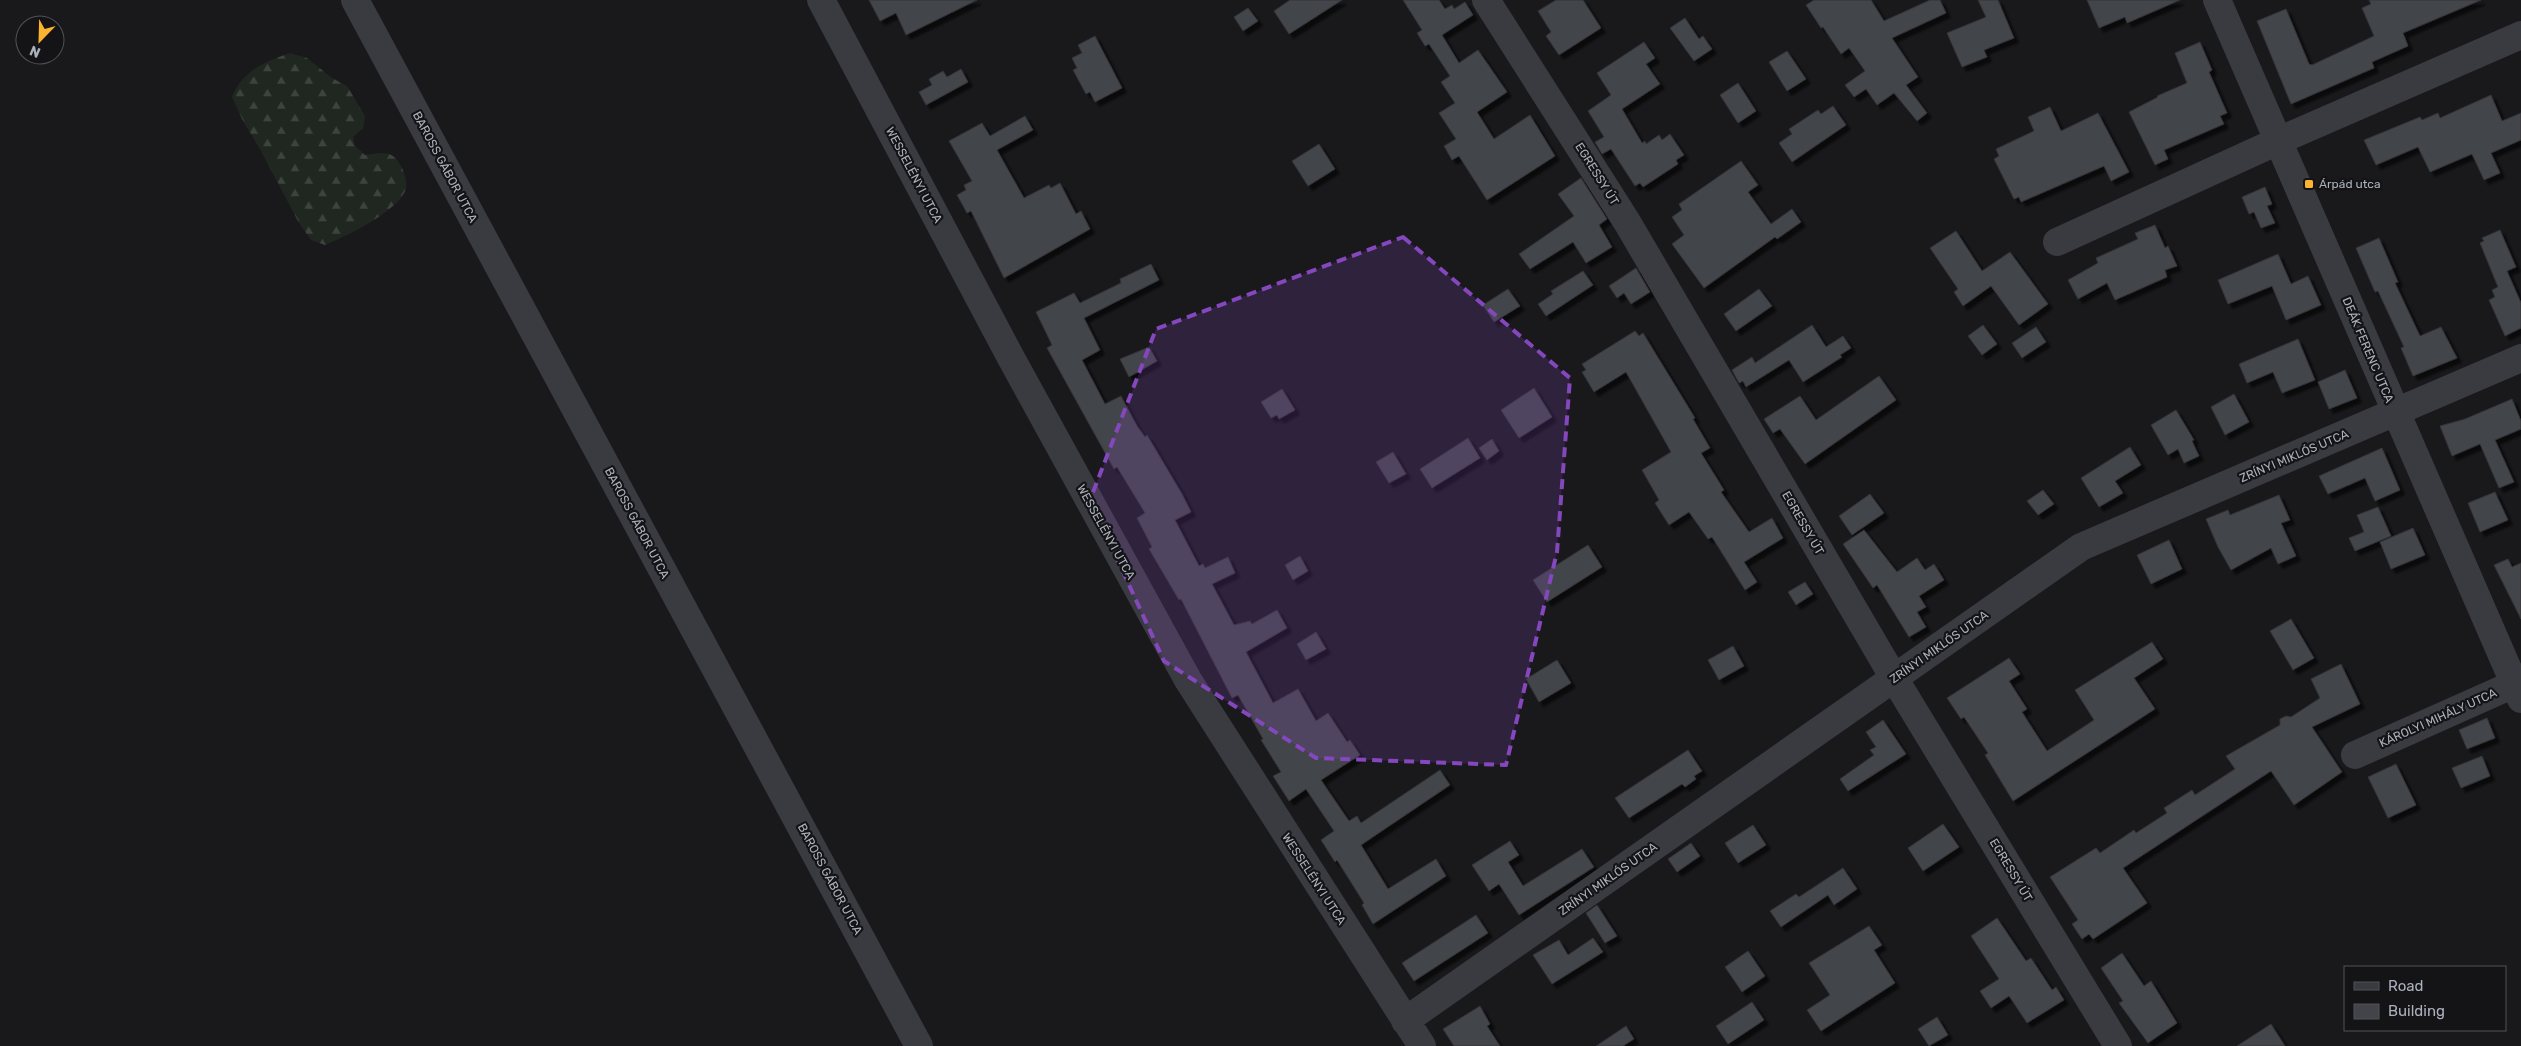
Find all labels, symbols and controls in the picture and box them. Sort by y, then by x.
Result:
north arrow [15,15,65,65]
text: N [27,42,43,61]
street label: BAROSS GÁBOR UTCA [410,109,480,225]
street label: WESSELÉNYI UTCA [883,125,945,225]
street label: EGRESSY ÚT [1572,140,1622,208]
place label: Árpád utca [2319,177,2381,191]
marker: Árpád utca [2303,178,2315,190]
street label: DEÁK FERENC UTCA [2339,295,2397,405]
street label: ZRÍNYI MIKLÓS UTCA [2237,427,2351,485]
street label: BAROSS GÁBOR UTCA [602,465,672,581]
street label: WESSELÉNYI UTCA [1074,482,1138,582]
street label: EGRESSY ÚT [1779,489,1827,557]
street label: ZRÍNYI MIKLÓS UTCA [1887,608,1991,686]
street label: KÁROLYI MIHÁLY UTCA [2377,686,2499,750]
street label: BAROSS GÁBOR UTCA [795,821,865,937]
street label: WESSELÉNYI UTCA [1279,831,1349,927]
street label: EGRESSY ÚT [1987,836,2035,904]
street label: ZRÍNYI MIKLÓS UTCA [1556,840,1660,918]
legend [2344,966,2506,1031]
text: Road [2388,977,2424,995]
text: Building [2388,1002,2445,1020]

